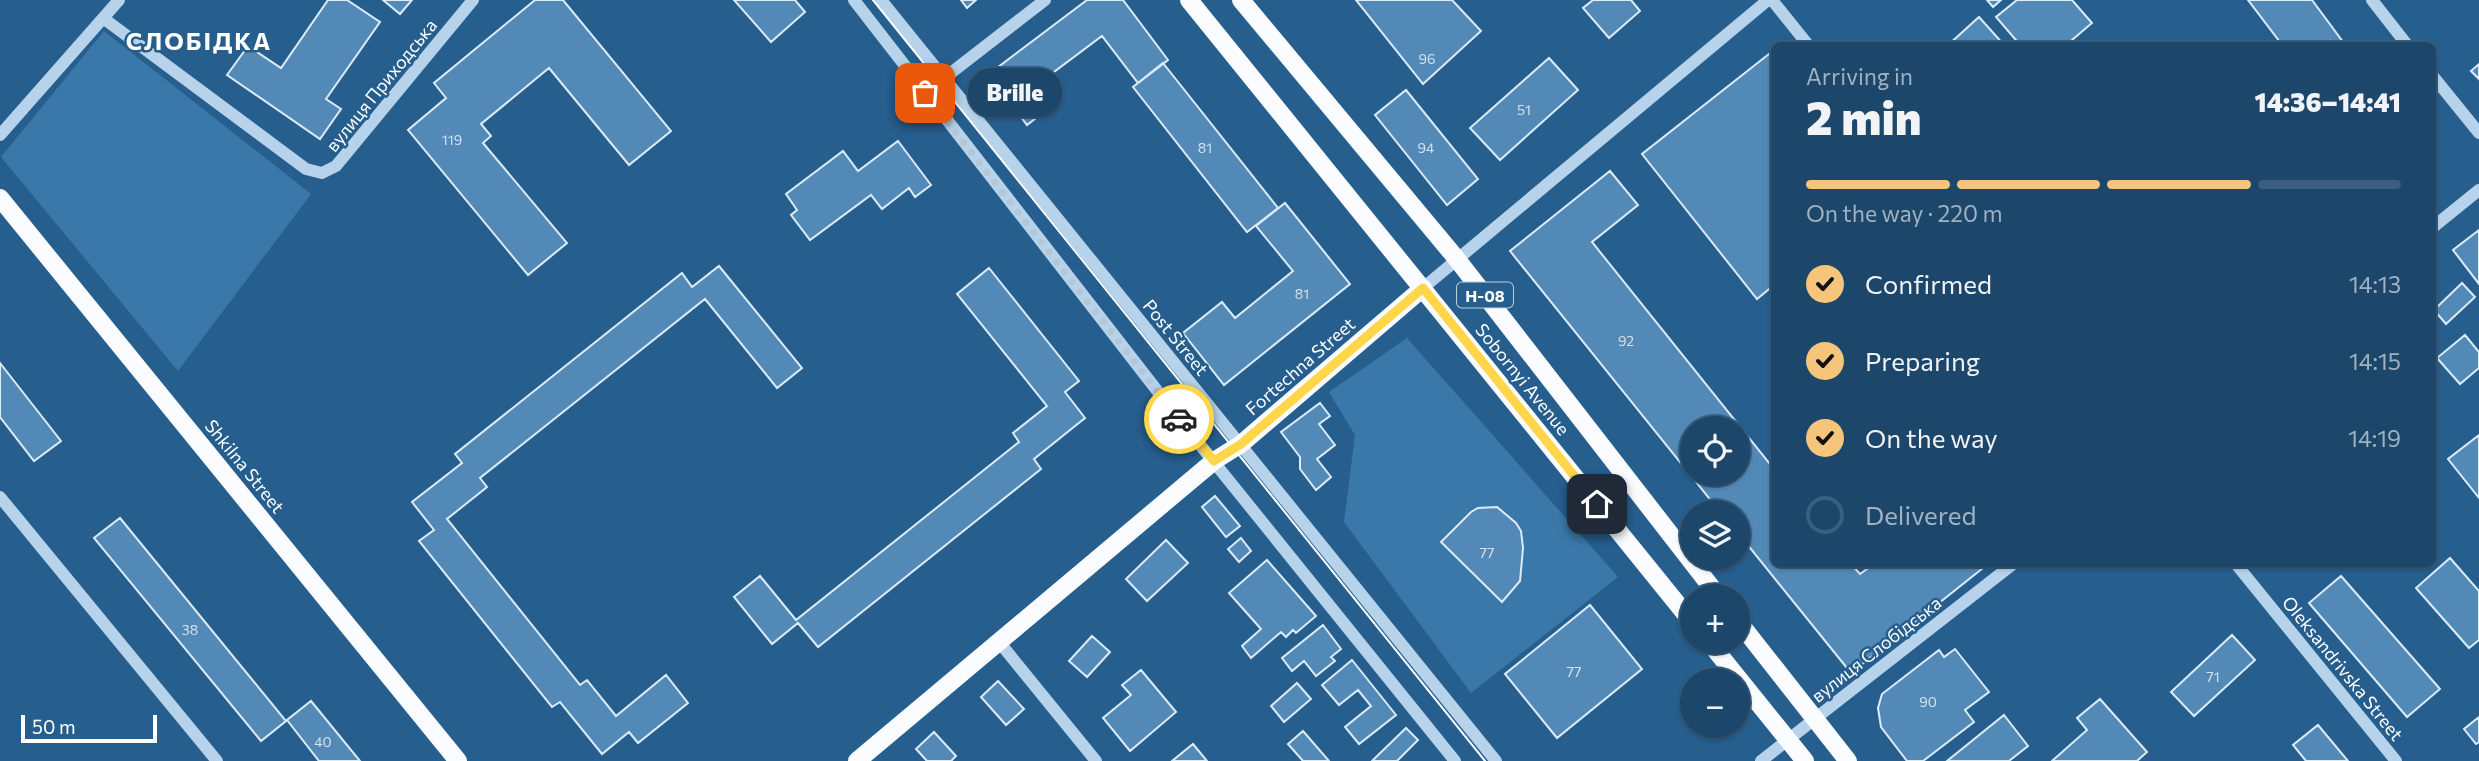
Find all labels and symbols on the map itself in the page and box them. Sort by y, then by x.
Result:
street label: вулиця Приходська [321,14,441,156]
district label: СЛОБІДКА [126,26,272,55]
house number: 96 [1419,50,1436,67]
pin [895,63,955,123]
callout: Brille [967,68,1062,118]
house number: 51 [1517,101,1531,118]
house number: 119 [442,131,462,148]
house number: 81 [1198,139,1212,156]
house number: 94 [1418,139,1435,156]
road number: Н-08 [1457,282,1513,308]
house number: 81 [1295,285,1309,302]
street label: Post Street [1139,295,1213,379]
street label: Fortechna Street [1241,312,1359,420]
street label: Sobornyi Avenue [1471,319,1575,439]
house number: 92 [1618,332,1634,349]
courier [1144,384,1214,454]
street label: Shkilna Street [201,415,289,517]
pin [1567,474,1627,534]
house number: 77 [1480,544,1494,561]
street label: вулиця Слобідська [1807,591,1945,707]
street label: Oleksandrivska Street [2278,591,2408,745]
house number: 38 [182,621,198,638]
house number: 77 [1567,663,1581,680]
house number: 71 [2206,668,2220,685]
house number: 90 [1919,693,1937,710]
scale bar [21,712,158,744]
house number: 40 [314,733,332,750]

